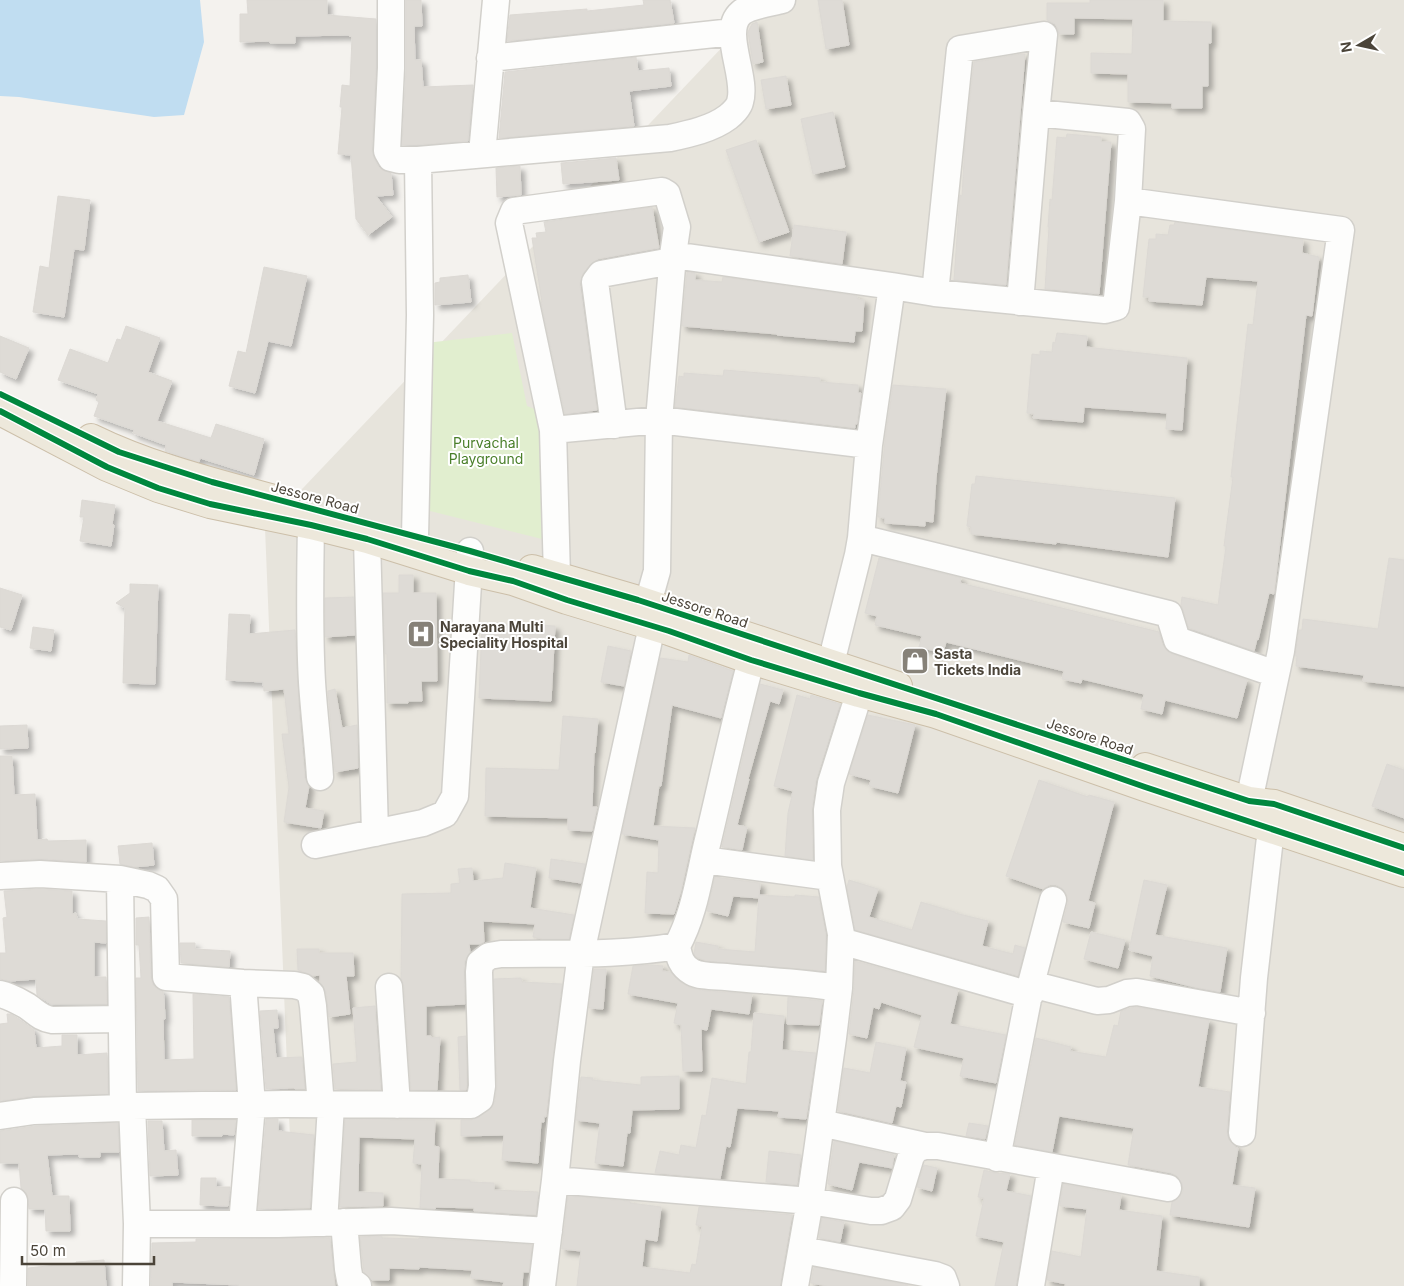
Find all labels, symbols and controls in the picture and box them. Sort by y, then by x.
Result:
north arrow [1334,20,1384,70]
text: N [1336,41,1355,54]
park label: Purvachal Playground [449,434,523,467]
street label: Jessore Road [269,477,361,517]
street label: Jessore Road [659,587,751,631]
place label: Narayana Multi Speciality Hospital [440,618,568,651]
hospital icon: Narayana Multi Speciality Hospital [406,619,436,649]
place label: Sasta Tickets India [934,645,1021,678]
shop icon: Sasta Tickets India [900,646,930,676]
street label: Jessore Road [1044,714,1136,758]
scale bar [22,1234,155,1266]
text: 50 m [30,1241,66,1260]

